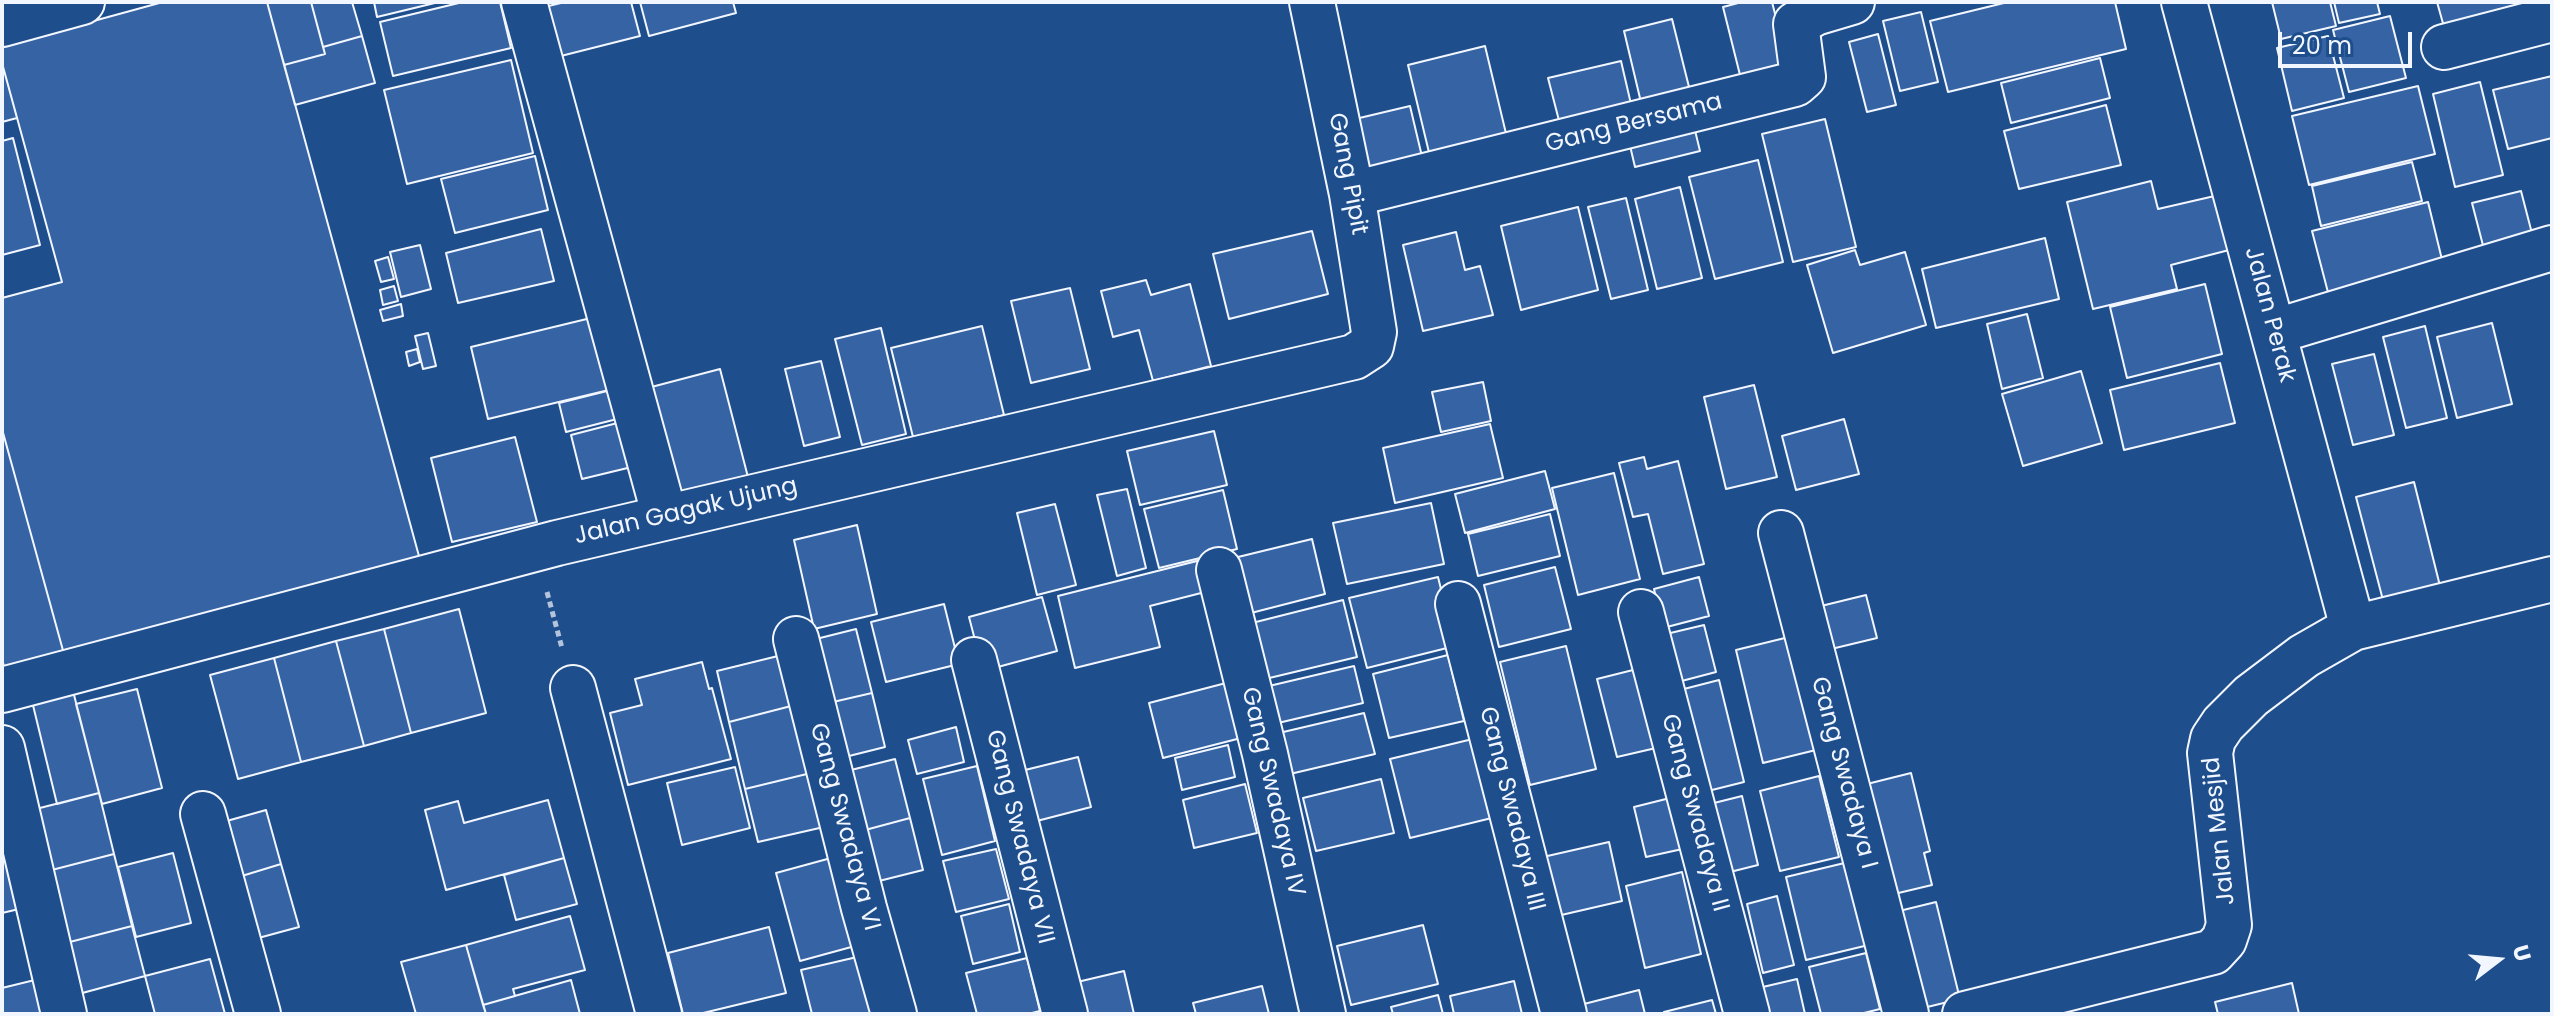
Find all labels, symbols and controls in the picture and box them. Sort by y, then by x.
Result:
scale bar [2282,16,2416,66]
text: 20 m [2292,29,2352,62]
street label: Gang Bersama [1543,88,1725,160]
street label: Gang Pipit [1321,111,1373,237]
street label: Jalan Perak [2237,244,2301,386]
street label: Jalan Gagak Ujung [572,472,800,552]
street label: Gang Swadaya I [1804,674,1882,872]
street label: Gang Swadaya IV [1234,685,1310,899]
street label: Gang Swadaya III [1472,704,1550,914]
street label: Gang Swadaya II [1654,711,1734,915]
street label: Gang Swadaya VI [802,720,886,934]
street label: Gang Swadaya VII [978,727,1060,947]
street label: Jalan Mesjid [2198,755,2242,907]
north arrow [2458,920,2538,1000]
text: U [2505,942,2539,965]

